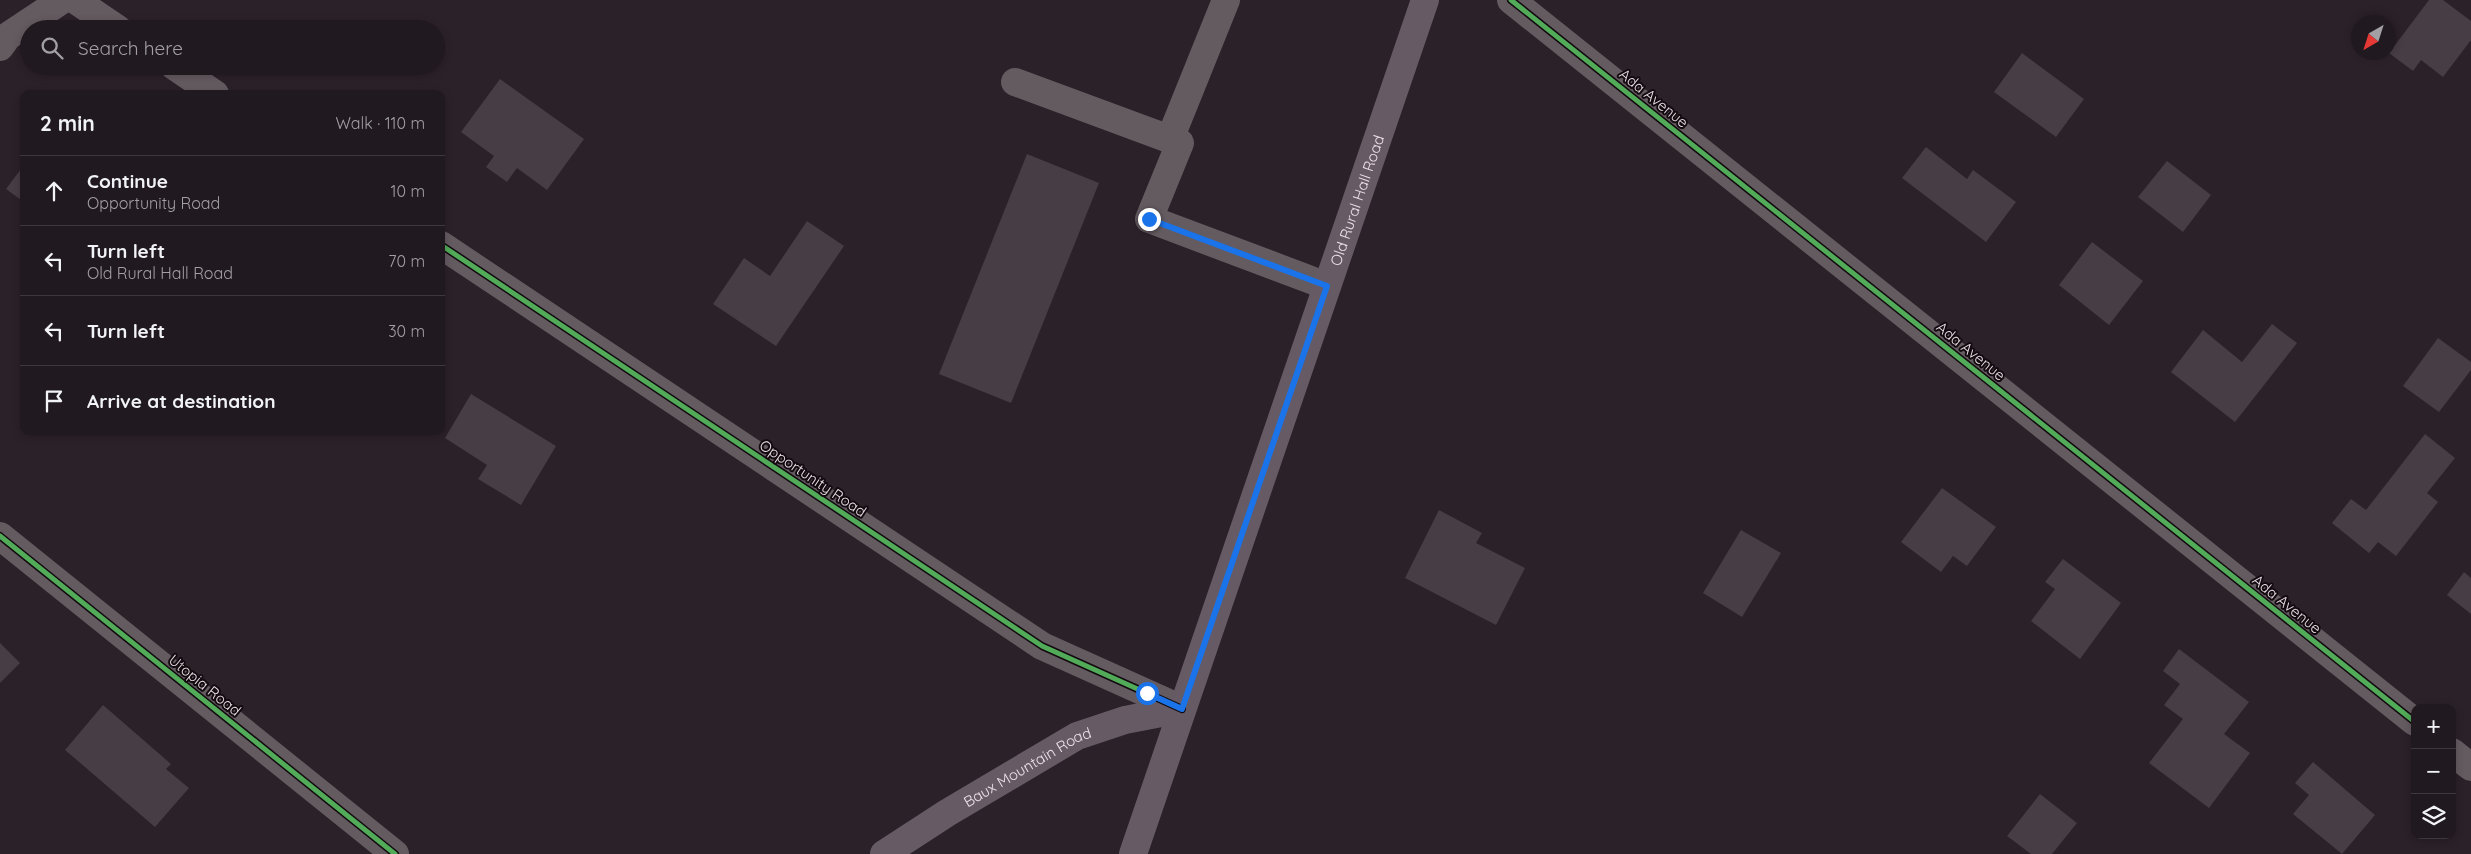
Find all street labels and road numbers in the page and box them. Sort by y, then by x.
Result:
street label: Ada Avenue [1616,64,1692,132]
street label: Old Rural Hall Road [1325,132,1388,268]
street label: Ada Avenue [1933,317,2009,385]
street label: Opportunity Road [756,435,870,521]
street label: Ada Avenue [2249,570,2325,638]
street label: Utopia Road [165,650,245,720]
street label: Baux Mountain Road [960,723,1093,811]

